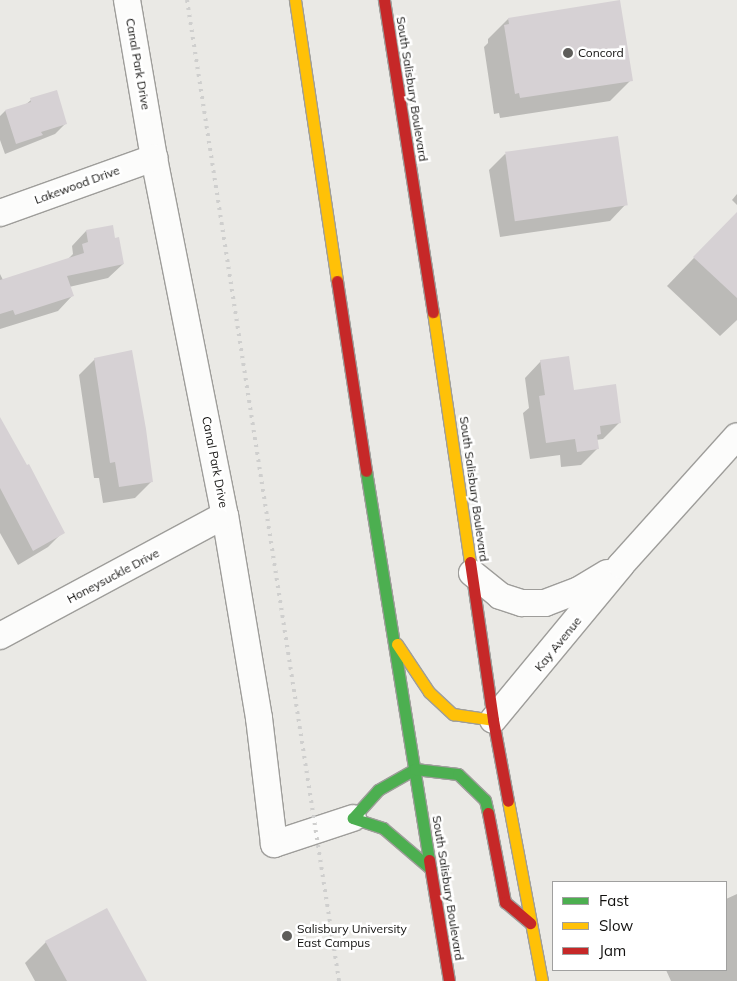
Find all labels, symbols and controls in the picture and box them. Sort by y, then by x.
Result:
street label: South Salisbury Boulevard [393,16,431,162]
street label: Canal Park Drive [123,17,153,111]
place label: Concord [578,46,624,60]
marker: Concord [562,47,574,59]
street label: Lakewood Drive [32,163,122,207]
street label: Canal Park Drive [199,415,231,509]
street label: South Salisbury Boulevard [457,415,491,563]
street label: Honeysuckle Drive [64,546,162,606]
street label: Kay Avenue [532,614,584,674]
street label: South Salisbury Boulevard [429,815,467,961]
legend [552,881,727,971]
text: Fast [599,891,629,910]
text: Slow [599,916,633,935]
place label: Salisbury University East Campus [297,922,407,950]
marker: Salisbury University East Campus [281,930,293,942]
text: Jam [599,941,626,960]

